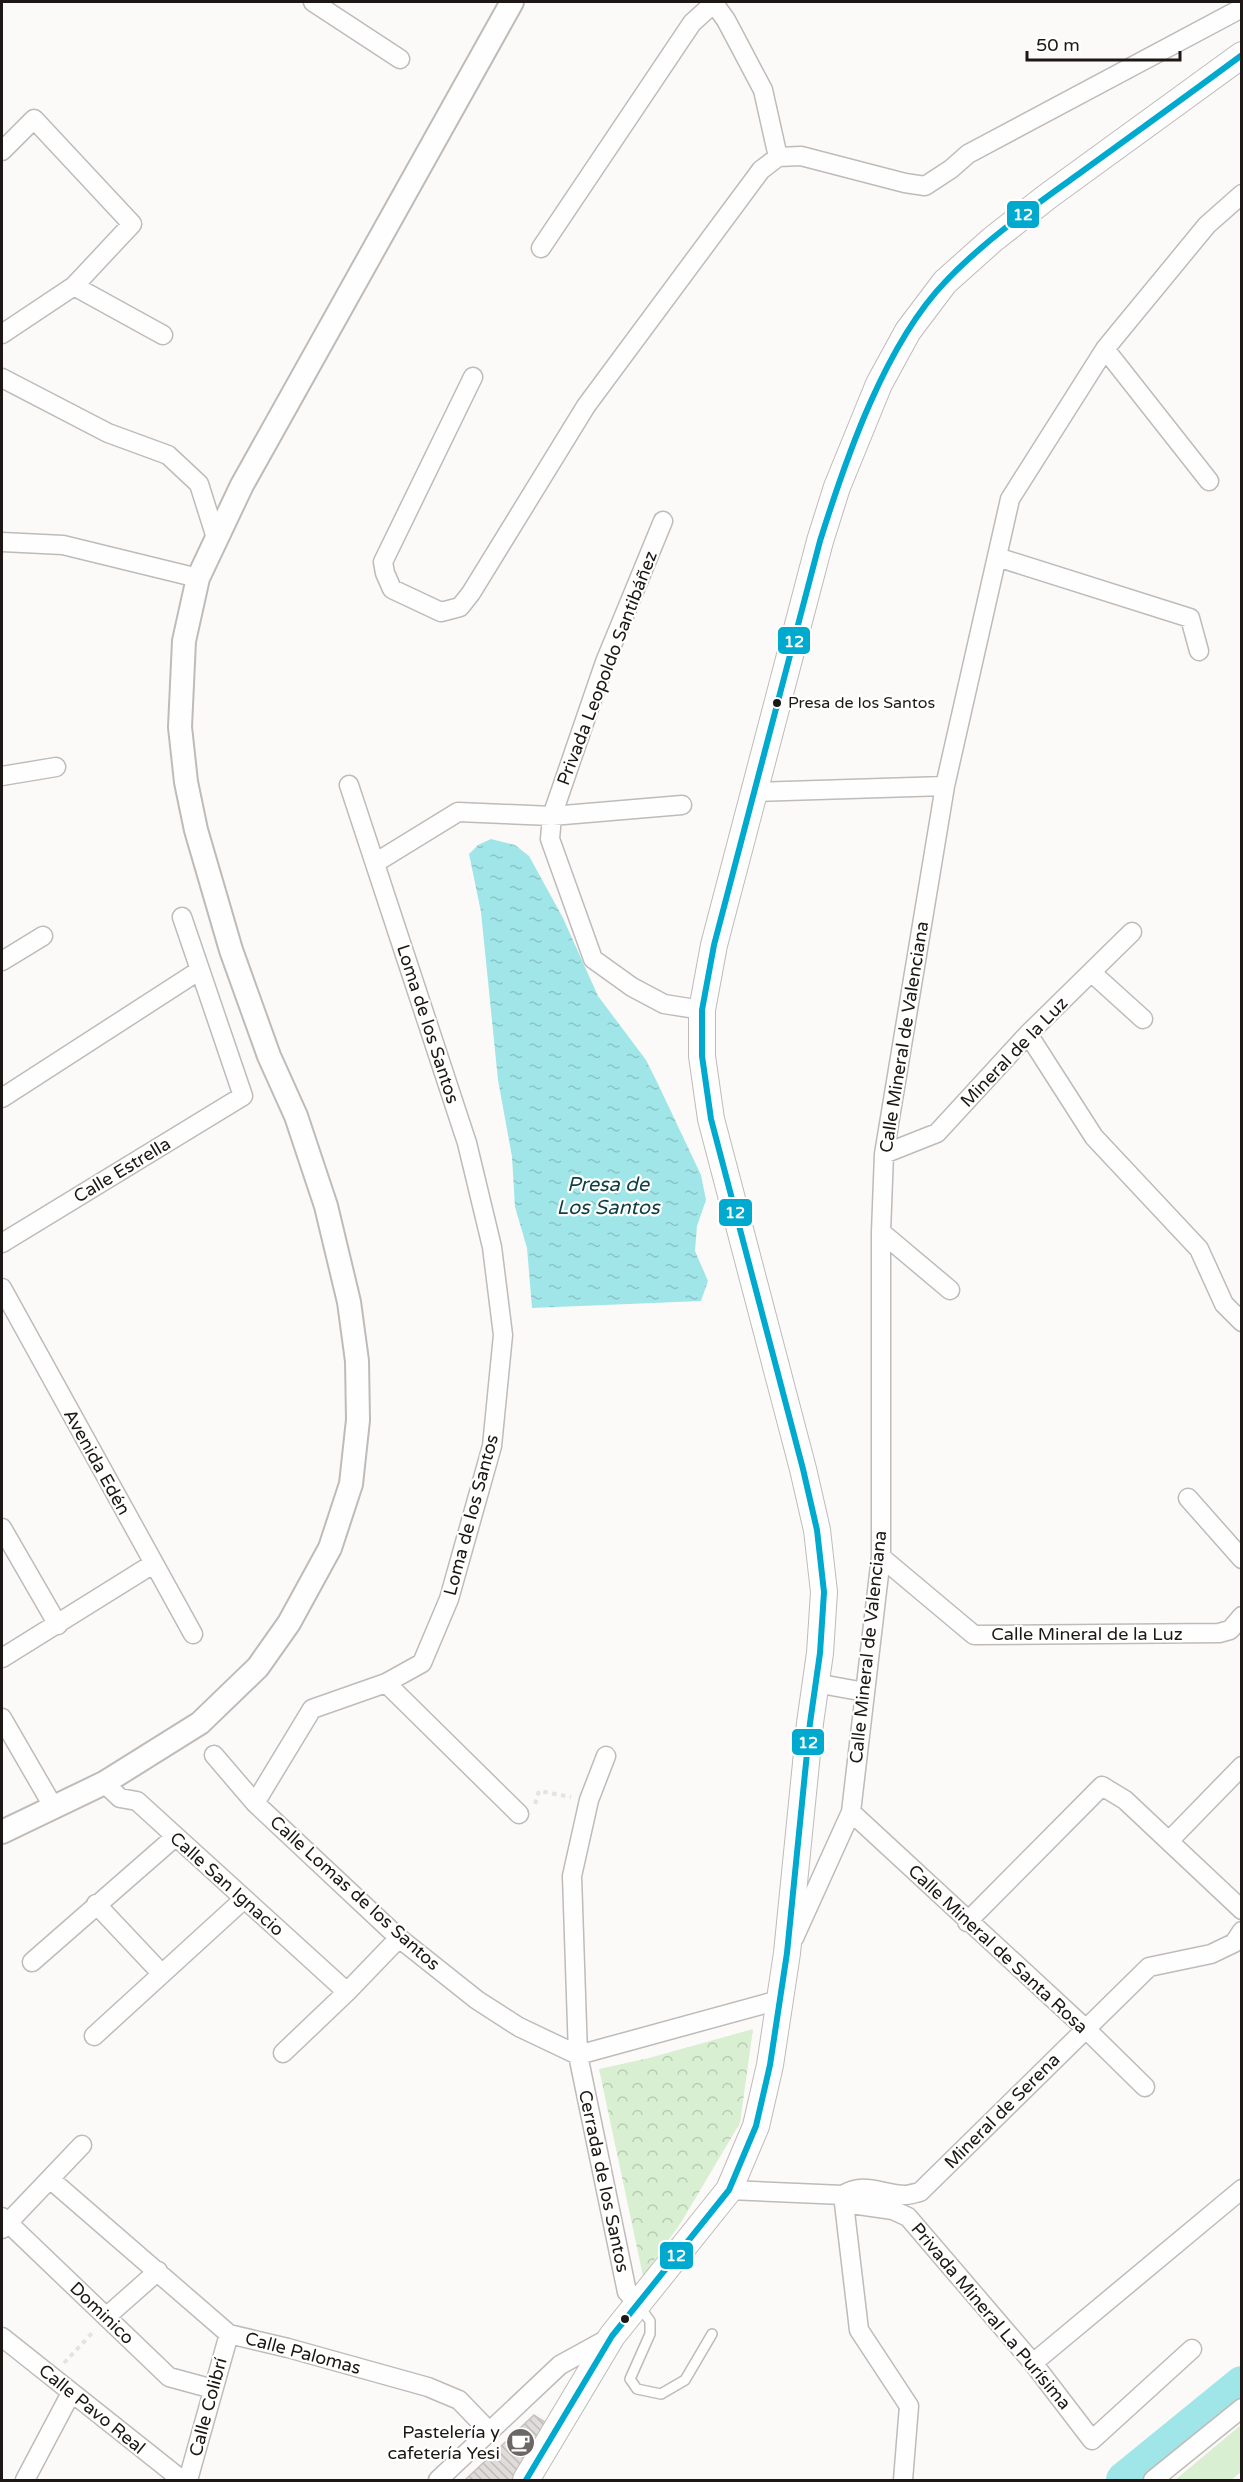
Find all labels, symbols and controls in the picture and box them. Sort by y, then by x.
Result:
scale bar [1027,24,1180,62]
text: 50 m [1036,34,1080,56]
line badge: 12 [1006,200,1040,229]
text: 12 [1013,205,1033,225]
street label: Privada Leopoldo Santibáñez [552,548,662,788]
line badge: 12 [777,626,811,655]
text: 12 [784,632,804,652]
place label: Presa de los Santos [788,693,935,713]
marker: Presa de los Santos [771,697,783,709]
street label: Calle Mineral de Valenciana [875,920,933,1154]
street label: Loma de los Santos [392,942,464,1106]
street label: Mineral de la Luz [956,992,1072,1112]
street label: Calle Estrella [70,1132,174,1208]
water label: Presa de Los Santos [556,1173,661,1220]
line badge: 12 [718,1198,753,1227]
text: 12 [725,1203,745,1223]
street label: Avenida Edén [59,1405,135,1519]
street label: Loma de los Santos [439,1432,503,1598]
street label: Calle Mineral de Valenciana [845,1529,891,1765]
street label: Calle Mineral de la Luz [991,1623,1183,1645]
line badge: 12 [791,1728,825,1756]
text: 12 [798,1733,818,1753]
street label: Calle Lomas de los Santos [266,1811,444,1975]
street label: Calle San Ignacio [166,1827,289,1941]
street label: Calle Mineral de Santa Rosa [904,1860,1092,2038]
street label: Mineral de Serena [940,2049,1064,2173]
street label: Cerrada de los Santos [574,2088,634,2274]
street label: Privada Mineral La Purísima [906,2218,1076,2414]
line badge: 12 [659,2241,694,2270]
text: 12 [666,2246,686,2266]
street label: Dominico [65,2277,139,2349]
unlabelled marker [619,2313,631,2325]
street label: Calle Palomas [243,2327,363,2379]
street label: Calle Colibrí [184,2355,232,2459]
street label: Calle Pavo Real [34,2359,150,2459]
place label: Pastelería y cafetería Yesi [387,2421,500,2464]
cafe icon: Pastelería y cafetería Yesi [505,2426,537,2458]

